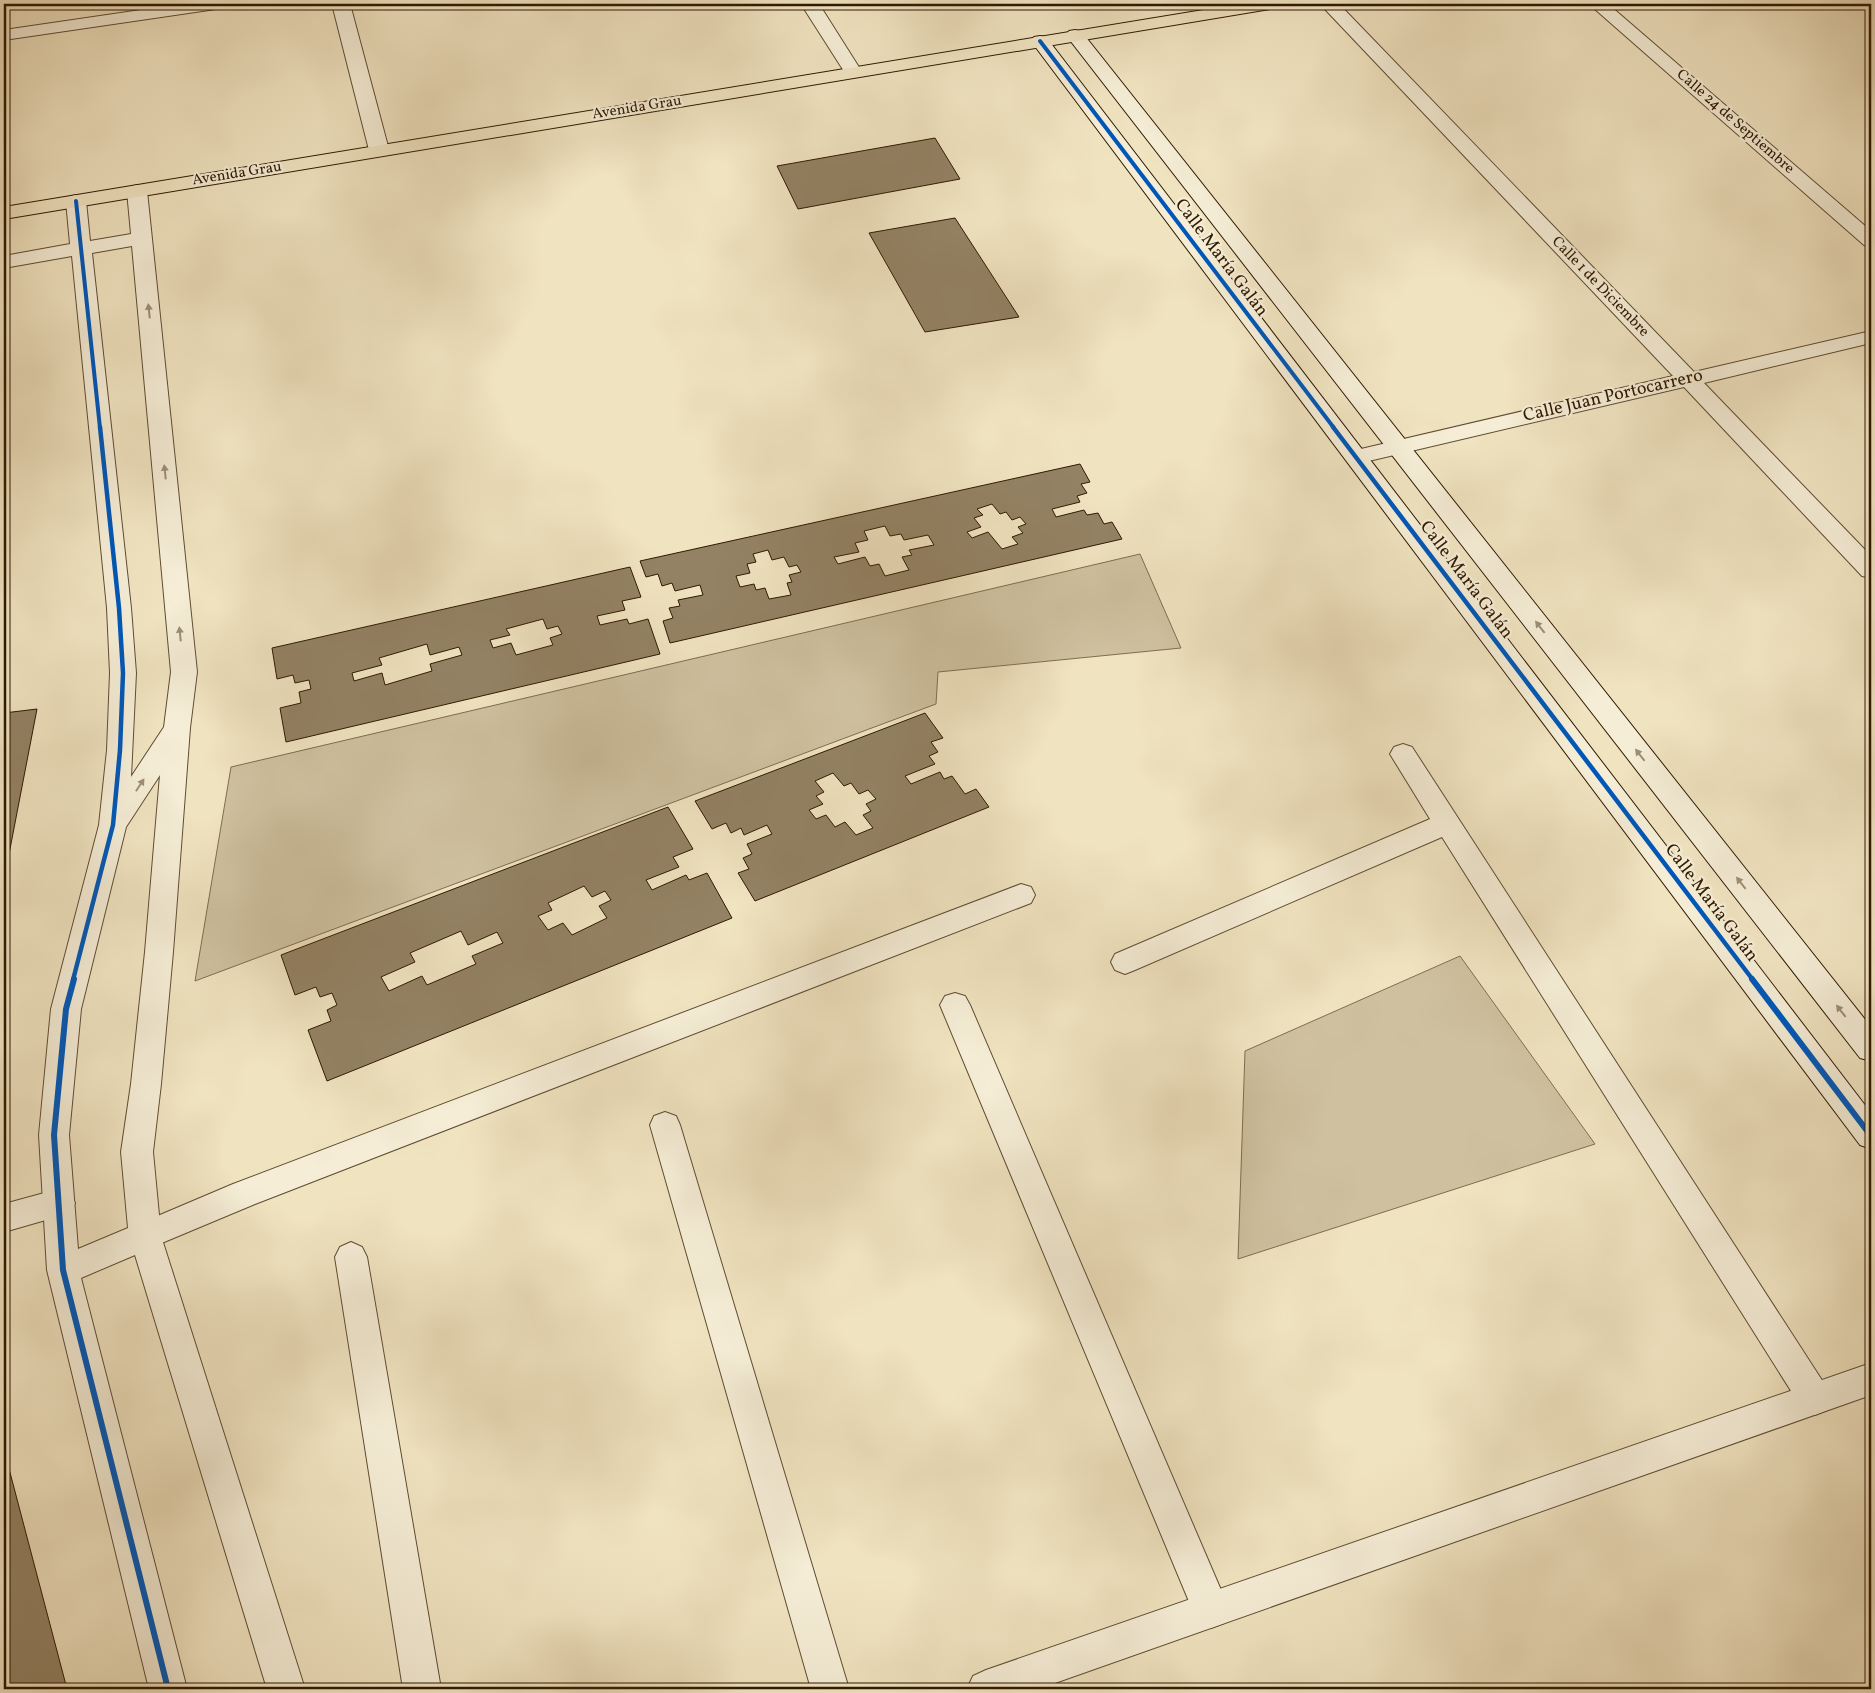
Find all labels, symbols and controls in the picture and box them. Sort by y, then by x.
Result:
street label: Calle 24 de Septiembre [1671,65,1799,179]
street label: Avenida Grau [591,91,683,125]
street label: Avenida Grau [191,157,283,191]
street label: Calle María Galán [1168,194,1274,322]
street label: Calle 1 de Diciembre [1546,232,1654,342]
one-way arrow [144,302,152,318]
street label: Calle Juan Portocarrero [1521,363,1705,429]
one-way arrow [160,464,168,480]
street label: Calle María Galán [1413,516,1519,644]
one-way arrow [1534,621,1545,634]
one-way arrow [176,626,184,642]
one-way arrow [1635,749,1646,762]
one-way arrow [135,778,144,791]
street label: Calle María Galán [1658,839,1764,967]
one-way arrow [1735,877,1746,890]
one-way arrow [1836,1005,1847,1018]

